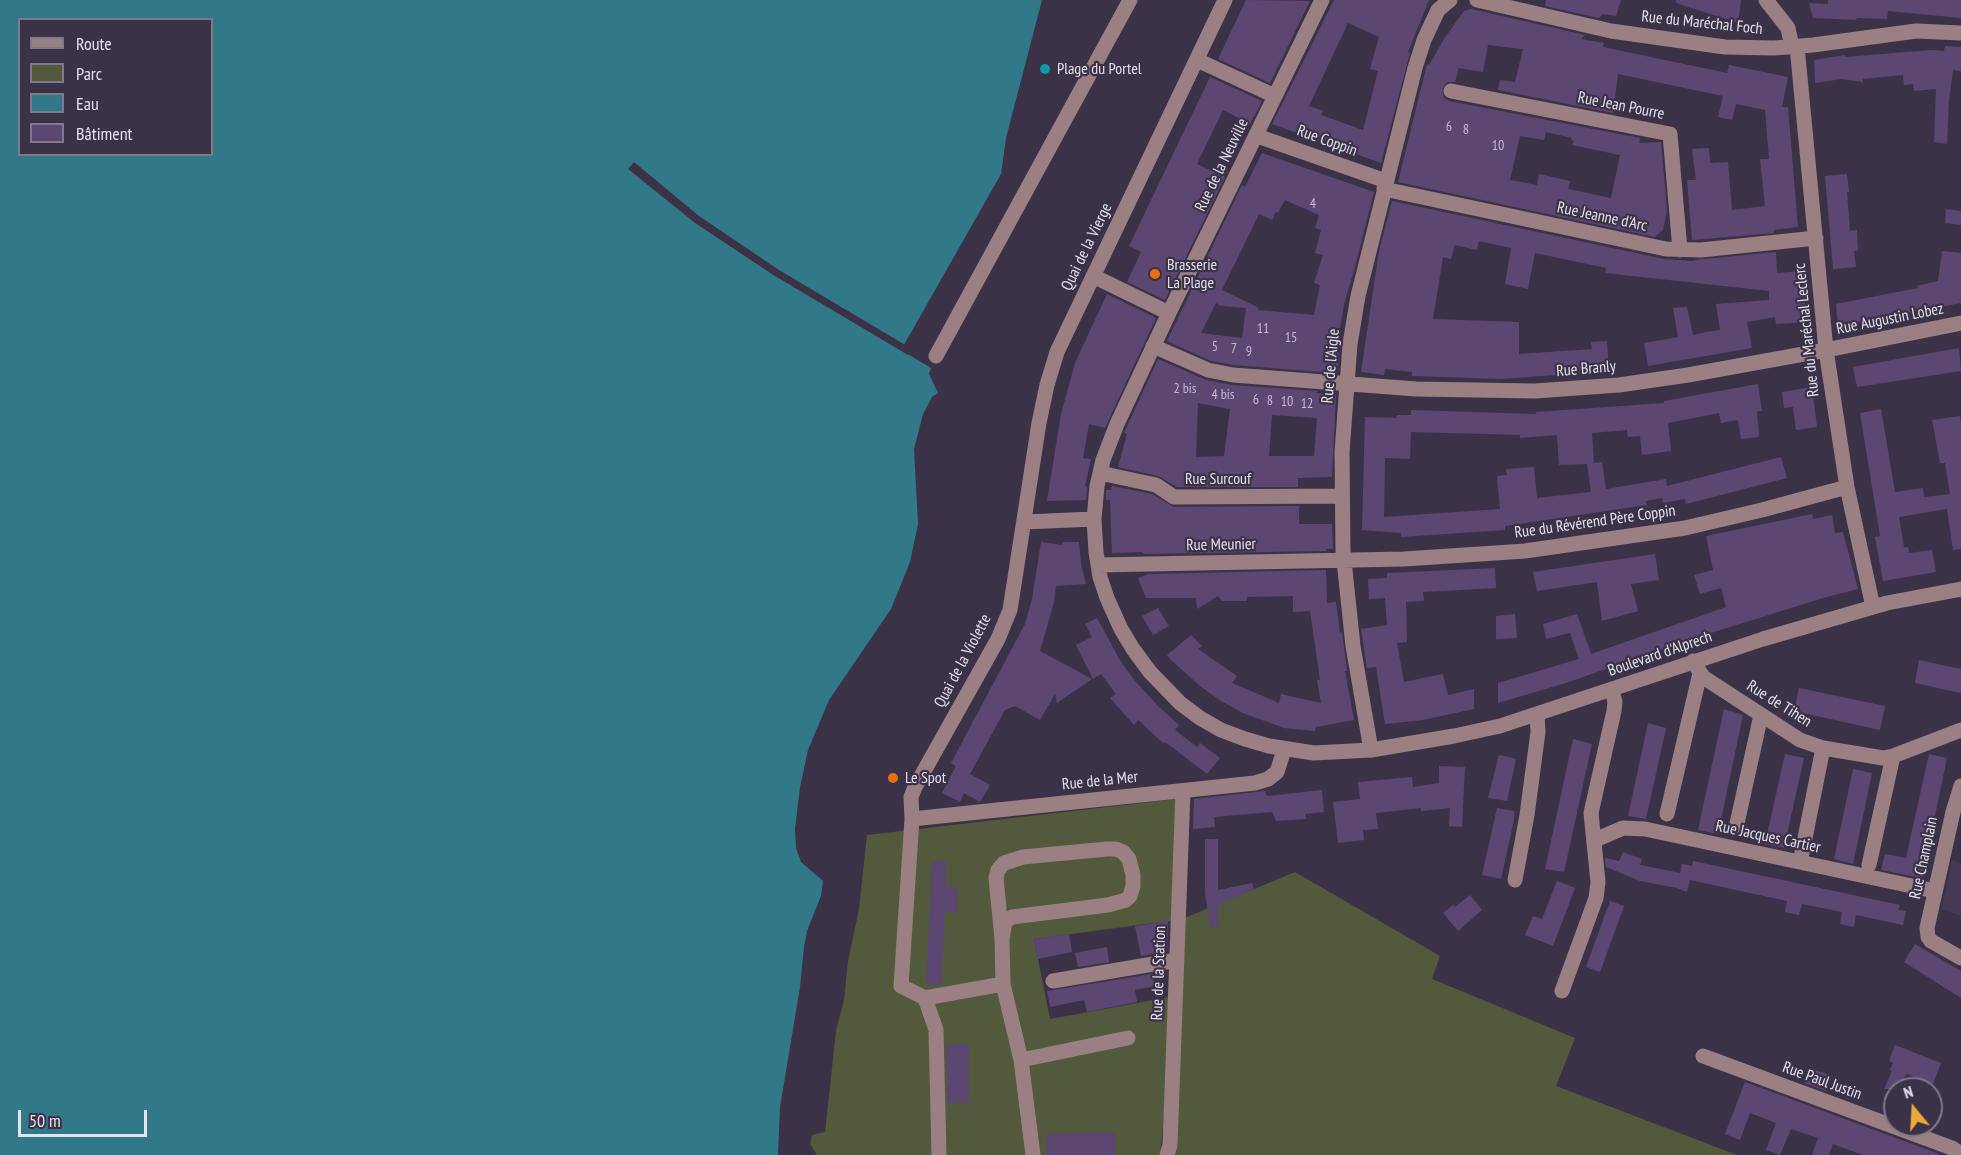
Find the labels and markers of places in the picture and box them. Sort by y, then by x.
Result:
place label: Plage du Portel [1057,59,1142,79]
marker: Plage du Portel [1038,62,1052,76]
place label: Brasserie La Plage [1167,255,1217,293]
marker: Brasserie La Plage [1148,267,1162,281]
place label: Le Spot [905,768,946,788]
marker: Le Spot [886,771,900,785]

